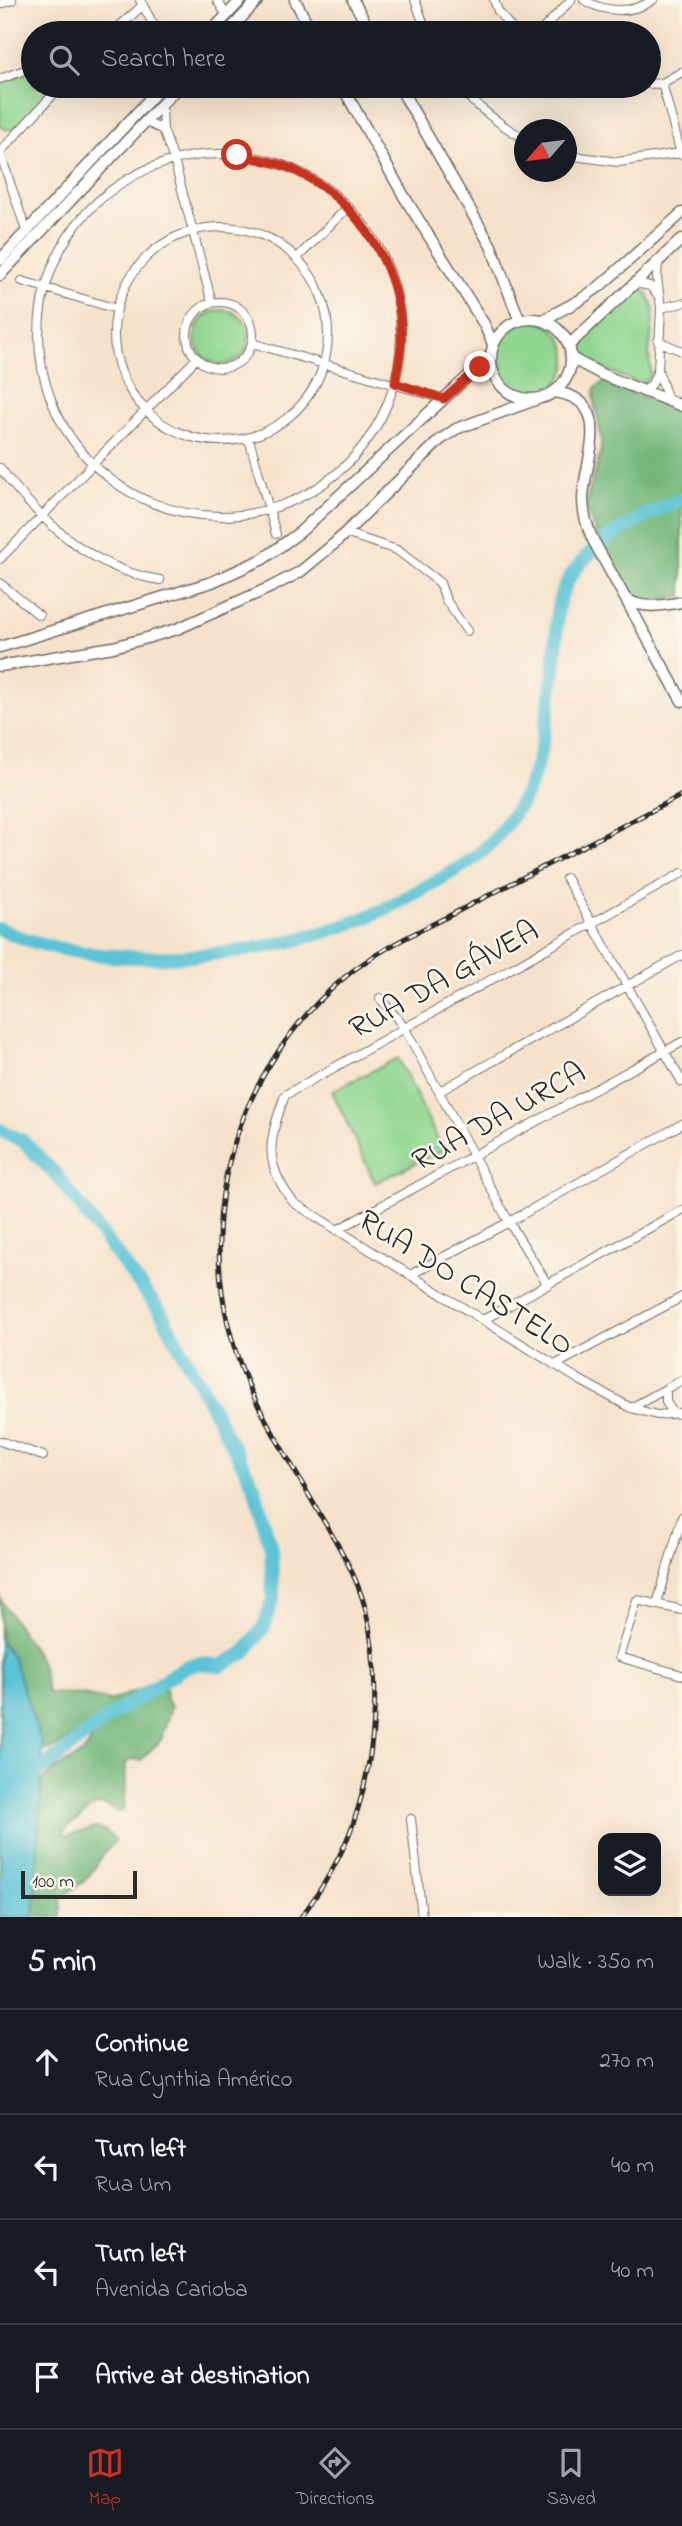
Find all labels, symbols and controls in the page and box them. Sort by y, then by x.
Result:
search box [21,21,661,98]
icon: search [45,41,83,79]
text: Search here [101,41,226,79]
north arrow [514,119,577,182]
route start [221,139,252,170]
route end [464,351,495,382]
street label: RUA DA GÁVEA [341,909,548,1053]
street label: RUA DA URCA [404,1051,595,1185]
street label: RUA DO CASTELO [348,1199,582,1369]
map controls [598,1833,661,1896]
button: layers [598,1833,661,1896]
scale bar [21,1868,136,1900]
text: 100 m [32,1869,74,1896]
text: 5 min [28,1941,96,1985]
text: Walk · 350 m [537,1946,654,1979]
text: Continue [95,2026,188,2064]
icon: ahead [28,2043,66,2081]
text: 270 m [600,2045,654,2078]
text: Rua Cynthia Américo [95,2064,292,2097]
text: Turn left [95,2131,186,2169]
icon: left [28,2148,66,2186]
text: 40 m [611,2150,654,2183]
text: Rua Um [95,2169,171,2202]
text: Turn left [95,2236,186,2274]
icon: left [28,2253,66,2291]
text: 40 m [611,2255,654,2288]
text: Avenida Carioba [95,2274,248,2307]
icon: arrive [28,2358,66,2396]
text: Arrive at destination [95,2358,310,2396]
tab: Map [86,2444,124,2513]
tab: Directions [296,2444,375,2513]
tab: Saved [547,2444,596,2513]

